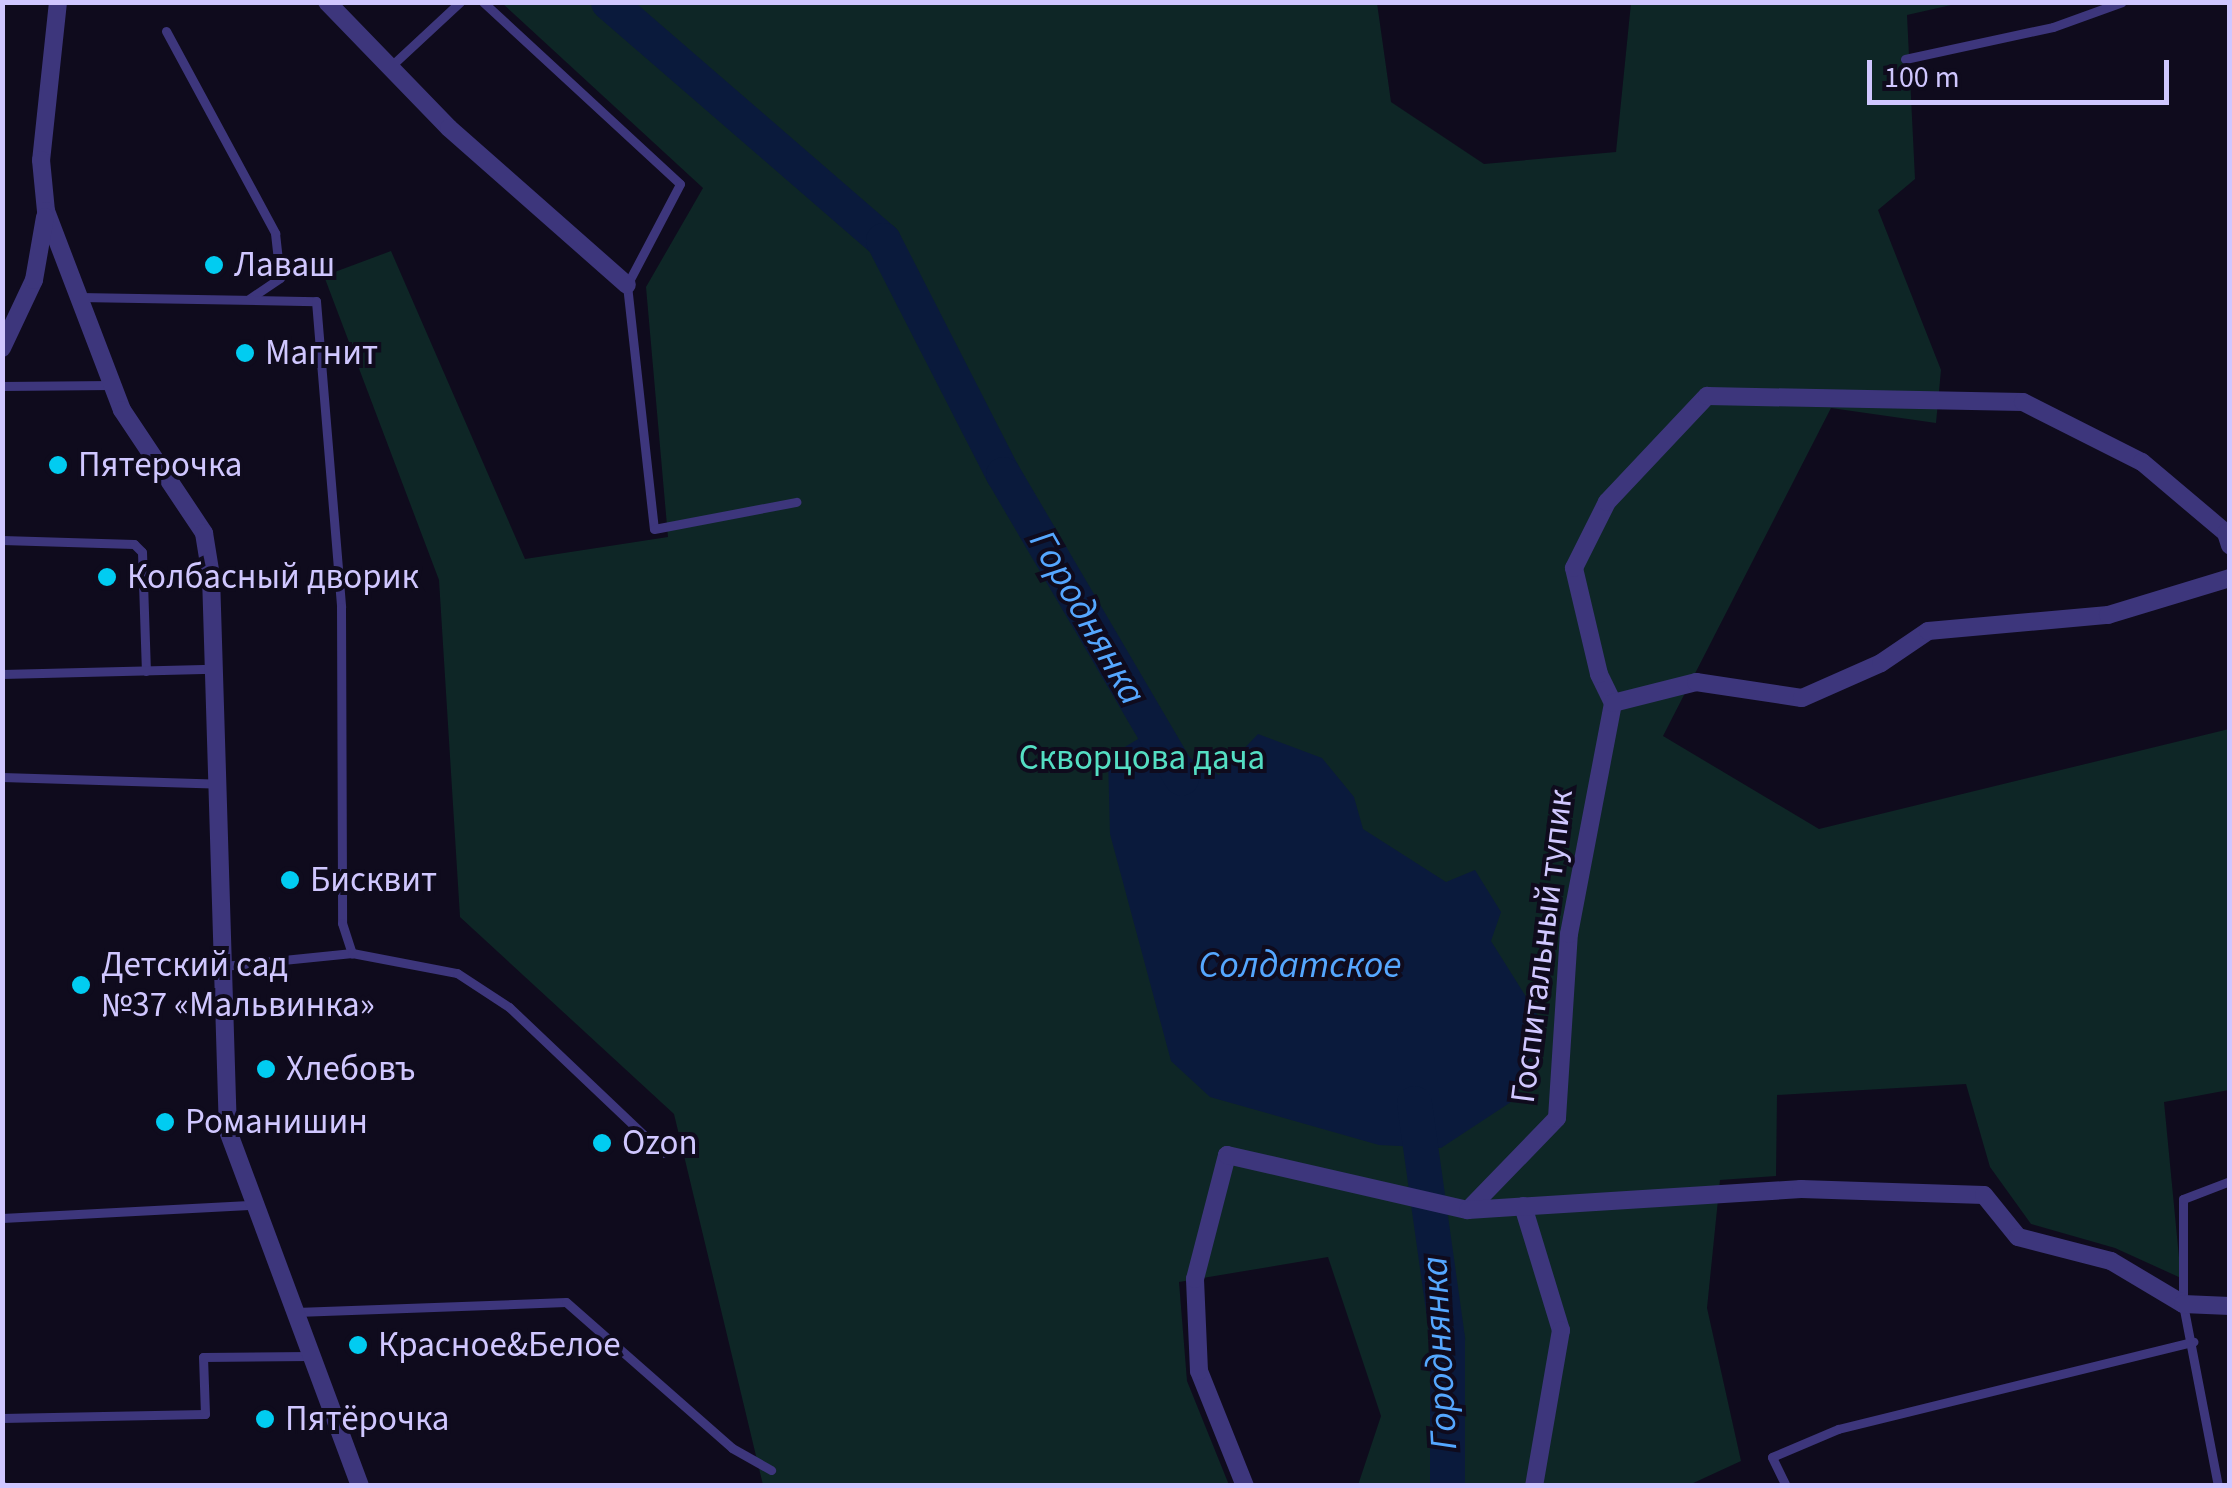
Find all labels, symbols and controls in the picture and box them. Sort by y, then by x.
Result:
scale bar [1872,40,2174,102]
text: 100 m [1884,56,1960,99]
place label: Лаваш [234,244,335,286]
marker: Лаваш [203,254,225,276]
place label: Магнит [265,332,378,374]
marker: Магнит [234,342,256,364]
place label: Пятерочка [78,444,243,486]
marker: Пятерочка [47,454,69,476]
water label: Городнянка [1019,523,1155,713]
place label: Колбасный дворик [127,556,419,598]
marker: Колбасный дворик [96,566,118,588]
park label: Скворцова дача [1019,737,1265,779]
street label: Госпитальный тупик [1502,787,1582,1105]
place label: Бисквит [310,859,437,901]
marker: Бисквит [279,869,301,891]
water label: Солдатское [1198,943,1402,989]
place label: Детский сад №37 «Мальвинка» [101,944,375,1026]
marker: Детский сад №37 «Мальвинка» [70,974,92,996]
place label: Хлебовъ [286,1048,416,1090]
marker: Хлебовъ [255,1058,277,1080]
place label: Романишин [185,1101,368,1143]
marker: Романишин [154,1111,176,1133]
place label: Ozon [622,1122,698,1164]
marker: Ozon [591,1132,613,1154]
water label: Городнянка [1412,1255,1468,1451]
place label: Красное&Белое [378,1324,621,1366]
marker: Красное&Белое [347,1334,369,1356]
place label: Пятёрочка [285,1398,450,1440]
marker: Пятёрочка [254,1408,276,1430]

